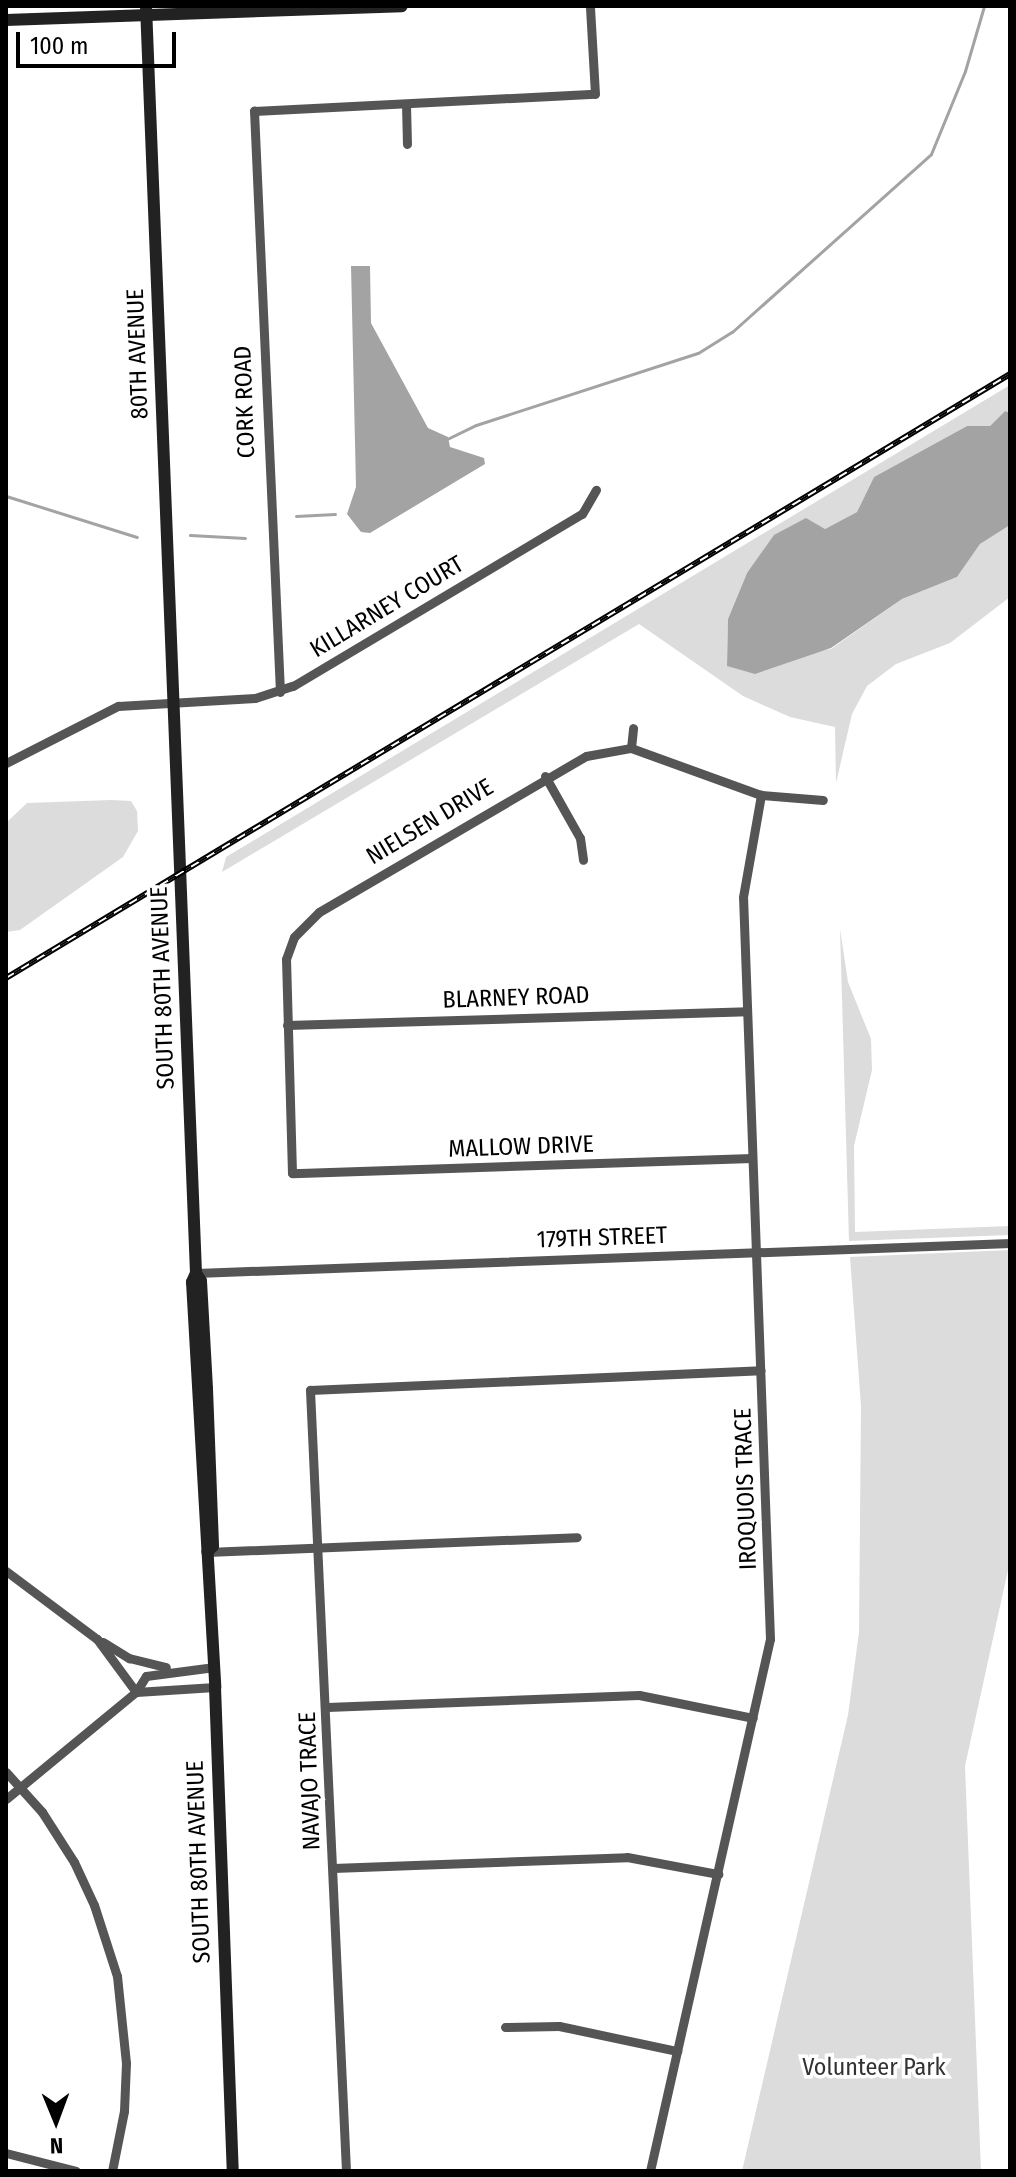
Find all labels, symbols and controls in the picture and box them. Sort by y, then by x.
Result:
scale bar [20,16,180,66]
text: 100 m [30,32,88,60]
street label: 80TH AVENUE [121,288,155,420]
street label: CORK ROAD [229,345,261,459]
street label: KILLARNEY COURT [305,550,469,664]
street label: NIELSEN DRIVE [361,773,499,871]
street label: SOUTH 80TH AVENUE [145,886,181,1090]
street label: BLARNEY ROAD [442,981,590,1015]
street label: MALLOW DRIVE [448,1130,594,1164]
street label: 179TH STREET [536,1221,668,1255]
street label: IROQUOIS TRACE [729,1407,763,1571]
street label: NAVAJO TRACE [293,1711,327,1851]
street label: SOUTH 80TH AVENUE [181,1760,217,1964]
park label: Volunteer Park [802,2054,946,2082]
north arrow [16,2081,96,2161]
text: N [50,2132,63,2159]

